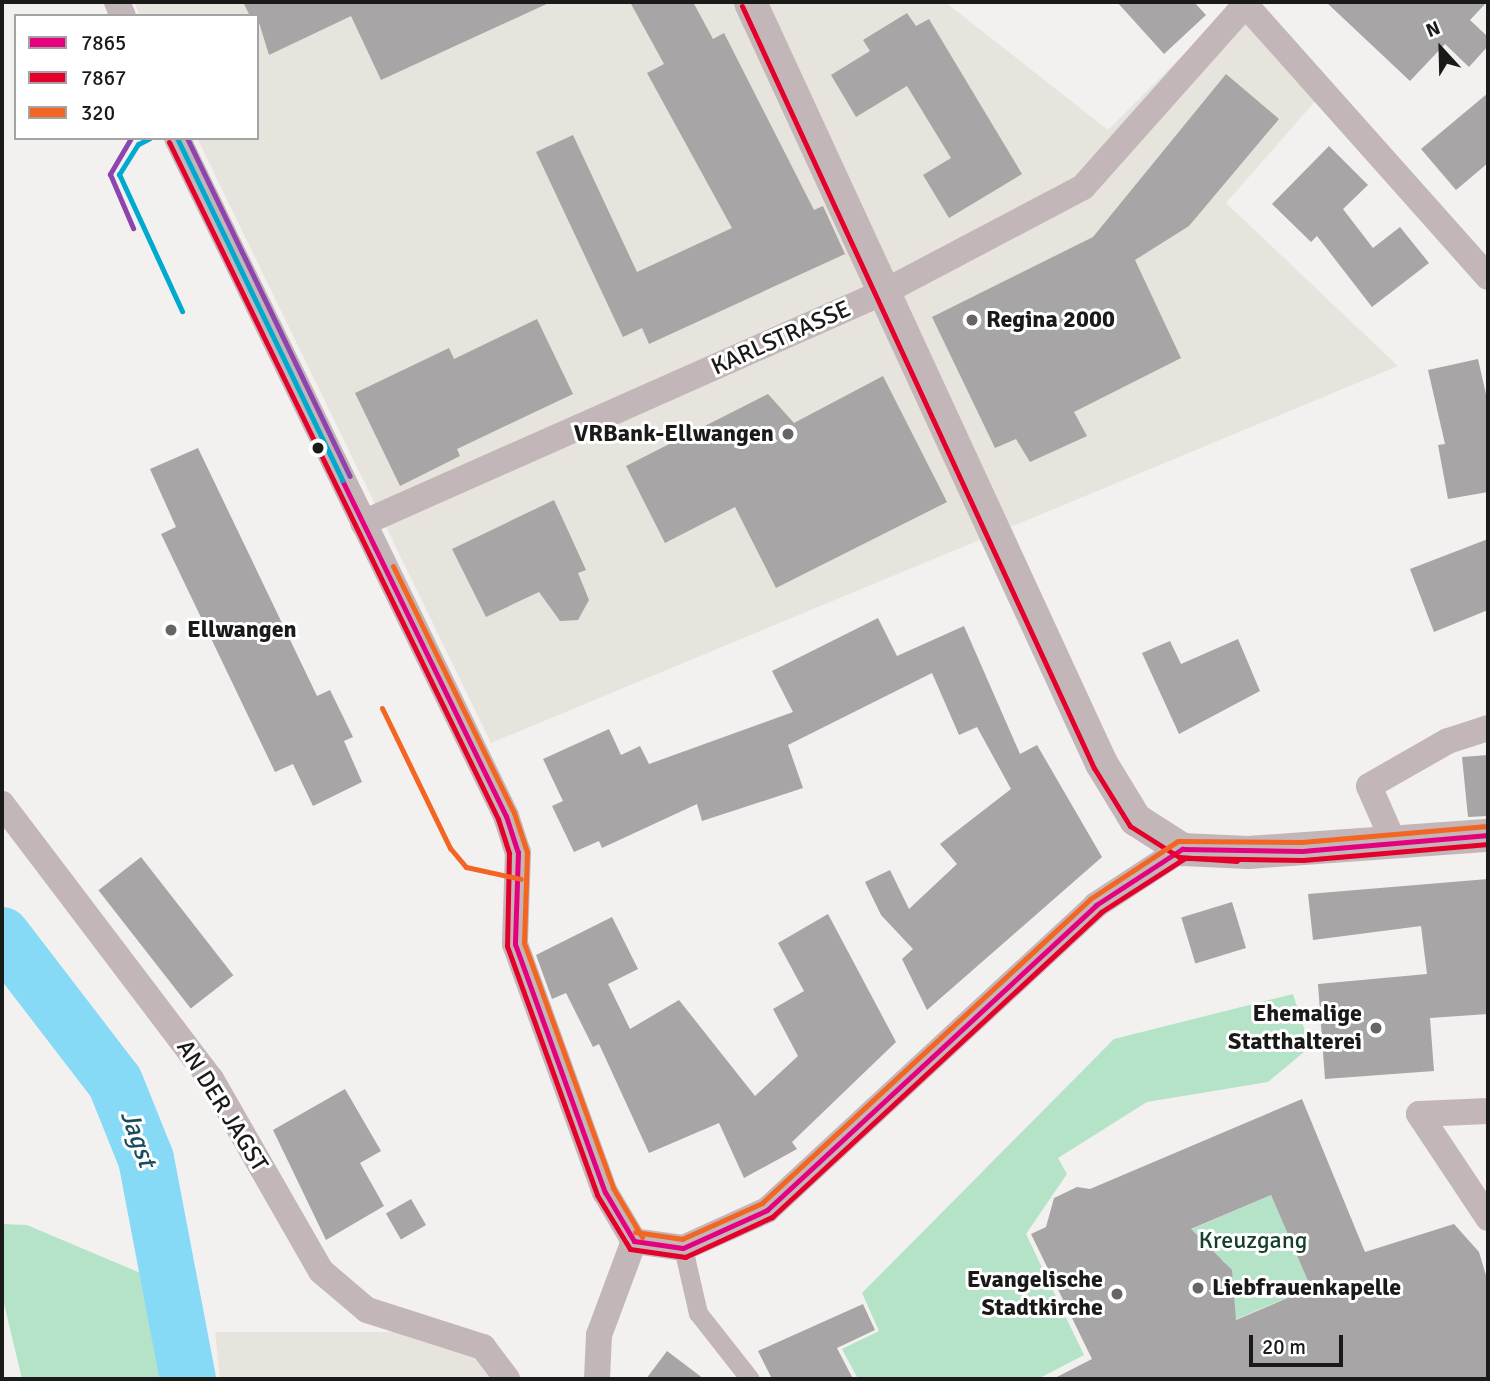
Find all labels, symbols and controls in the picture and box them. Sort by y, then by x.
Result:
legend [14,14,259,140]
north arrow [1406,14,1476,84]
text: N [1423,16,1444,43]
text: 7865 [81,30,126,56]
text: 7867 [81,65,126,91]
text: 320 [81,100,115,126]
street label: KARLSTRASSE [707,294,855,382]
place label: Regina 2000 [986,306,1115,334]
marker: Regina 2000 [964,312,980,328]
place label: VRBank-Ellwangen [574,420,774,448]
marker: VRBank-Ellwangen [780,426,796,442]
unlabelled marker [311,441,325,455]
place label: Ellwangen [187,616,297,644]
marker: Ellwangen [161,620,181,640]
place label: Ehemalige Statthalterei [1228,1000,1362,1056]
marker: Ehemalige Statthalterei [1368,1020,1384,1036]
street label: AN DER JAGST [170,1035,274,1177]
water label: Jagst [112,1106,162,1172]
park label: Kreuzgang [1198,1227,1308,1255]
place label: Evangelische Stadtkirche [967,1266,1103,1322]
place label: Liebfrauenkapelle [1212,1274,1401,1302]
marker: Liebfrauenkapelle [1190,1280,1206,1296]
marker: Evangelische Stadtkirche [1109,1286,1125,1302]
scale bar [1252,1322,1346,1366]
text: 20 m [1262,1334,1306,1360]

